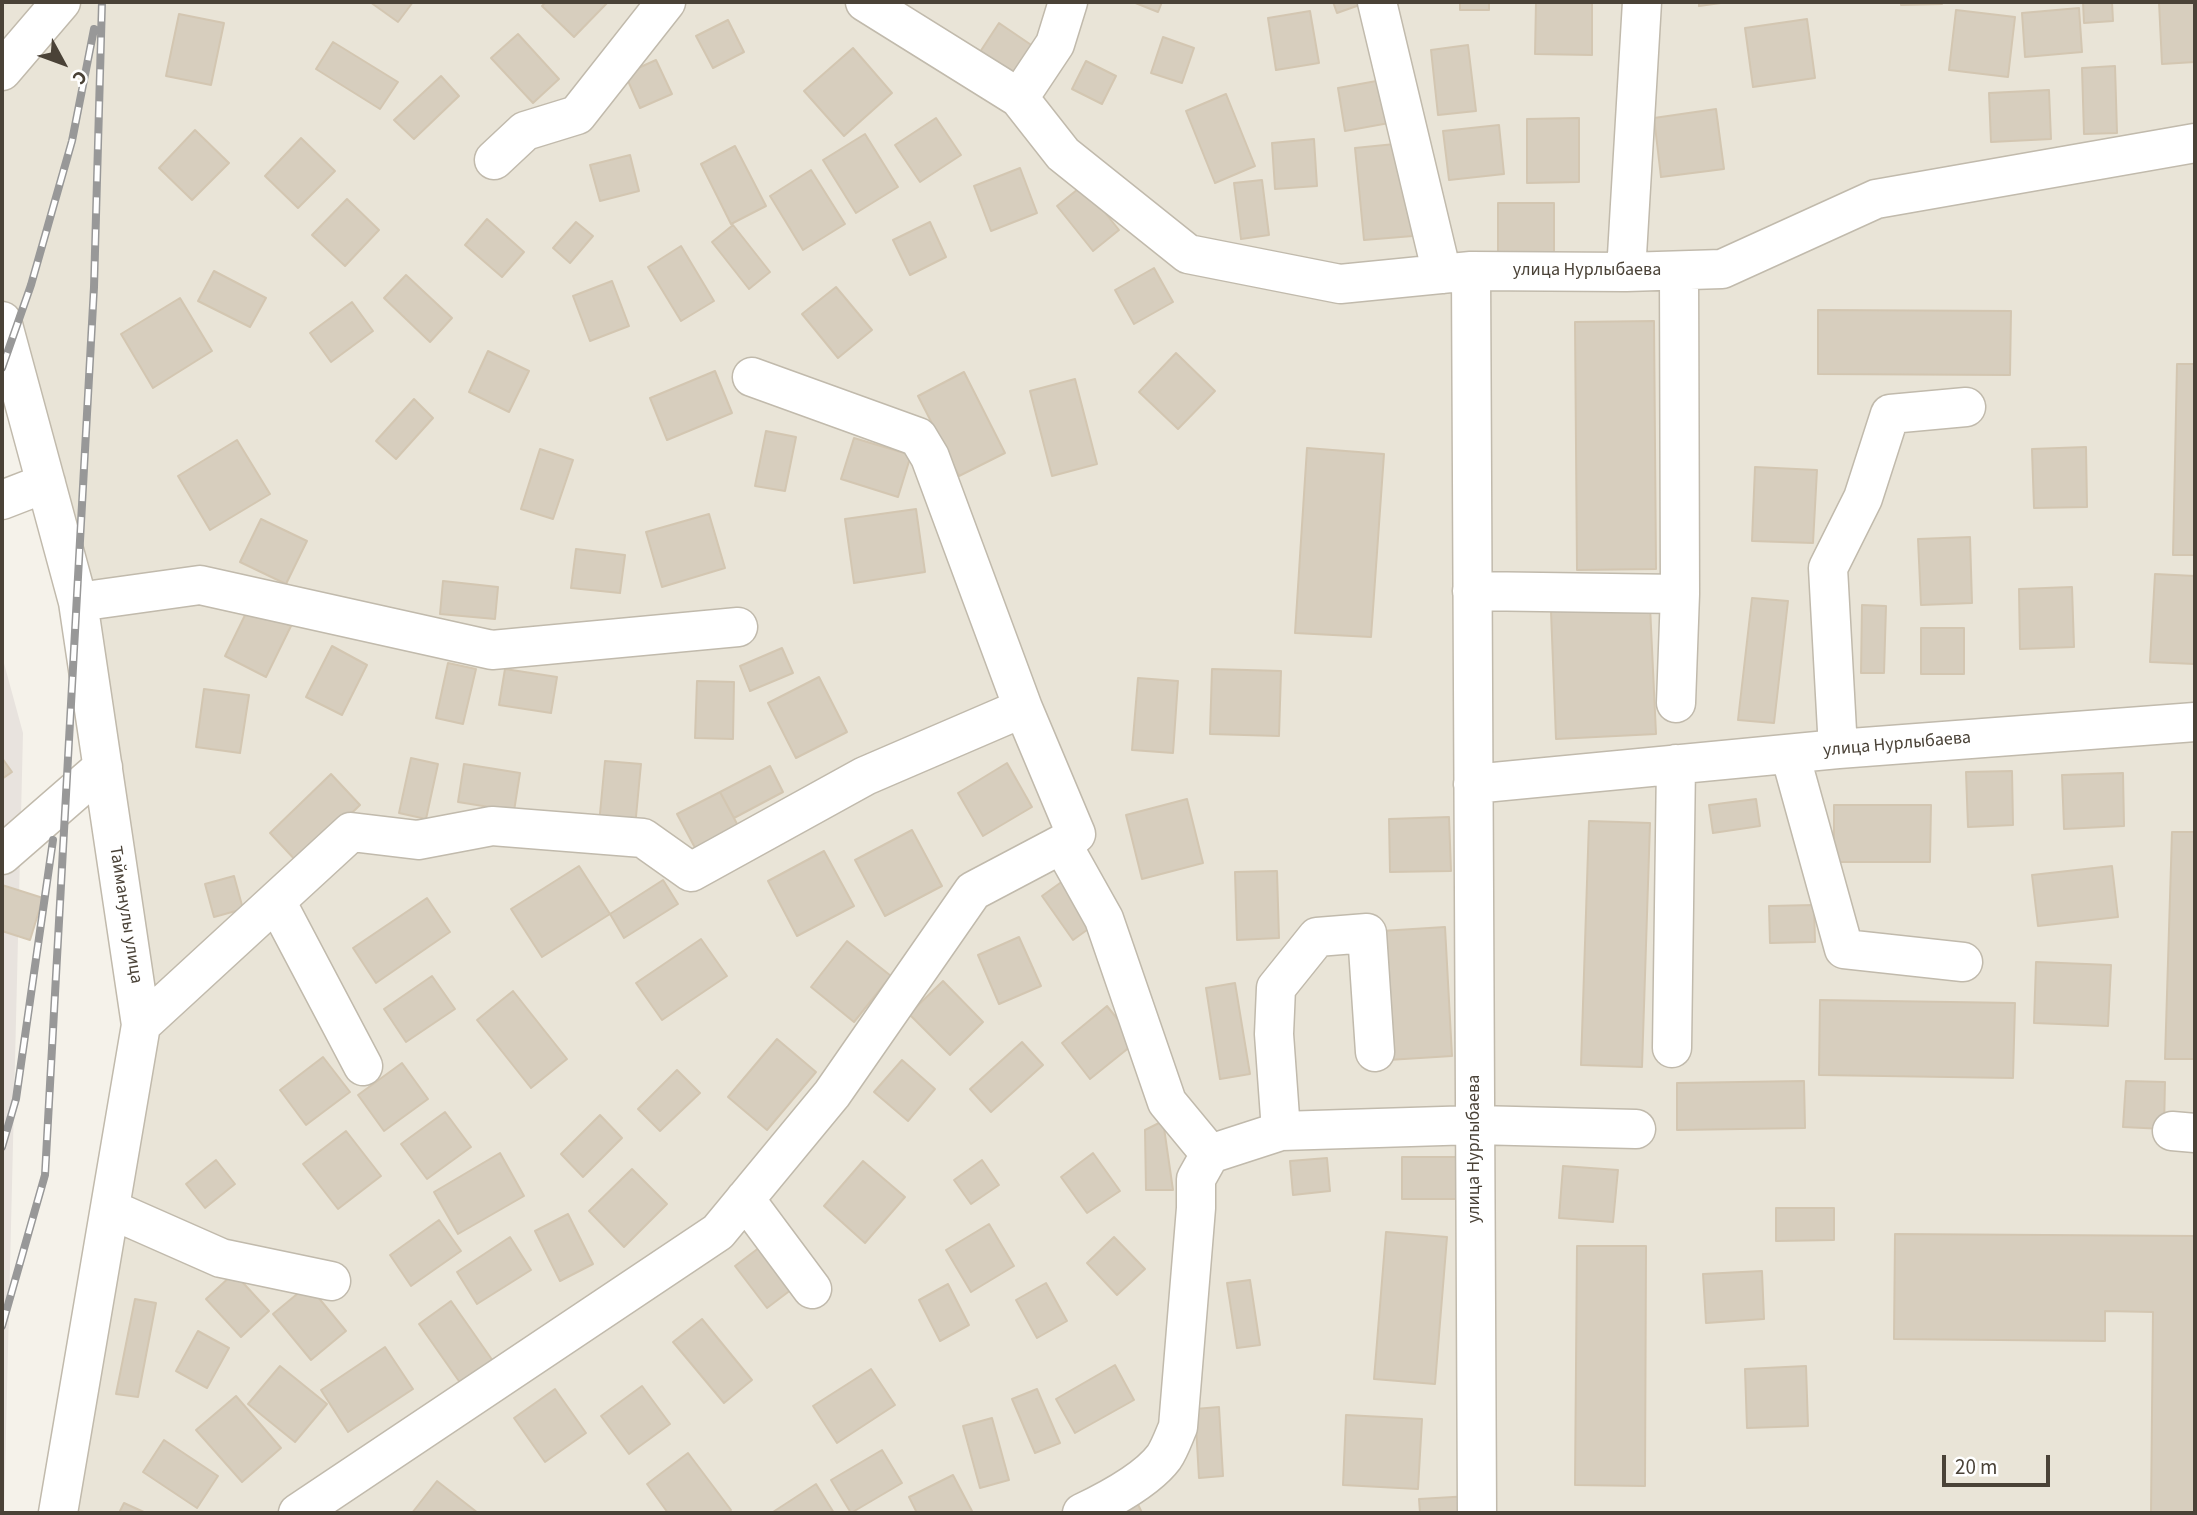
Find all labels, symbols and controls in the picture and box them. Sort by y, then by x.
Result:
north arrow [28,28,98,98]
text: С [65,64,93,90]
street label: улица Нурлыбаева [1513,260,1661,282]
street label: улица Нурлыбаева [1822,728,1972,762]
street label: Тайманулы улица [103,845,147,985]
street label: улица Нурлыбаева [1464,1075,1486,1223]
scale bar [1945,1442,2054,1486]
text: 20 m [1955,1452,1997,1482]

